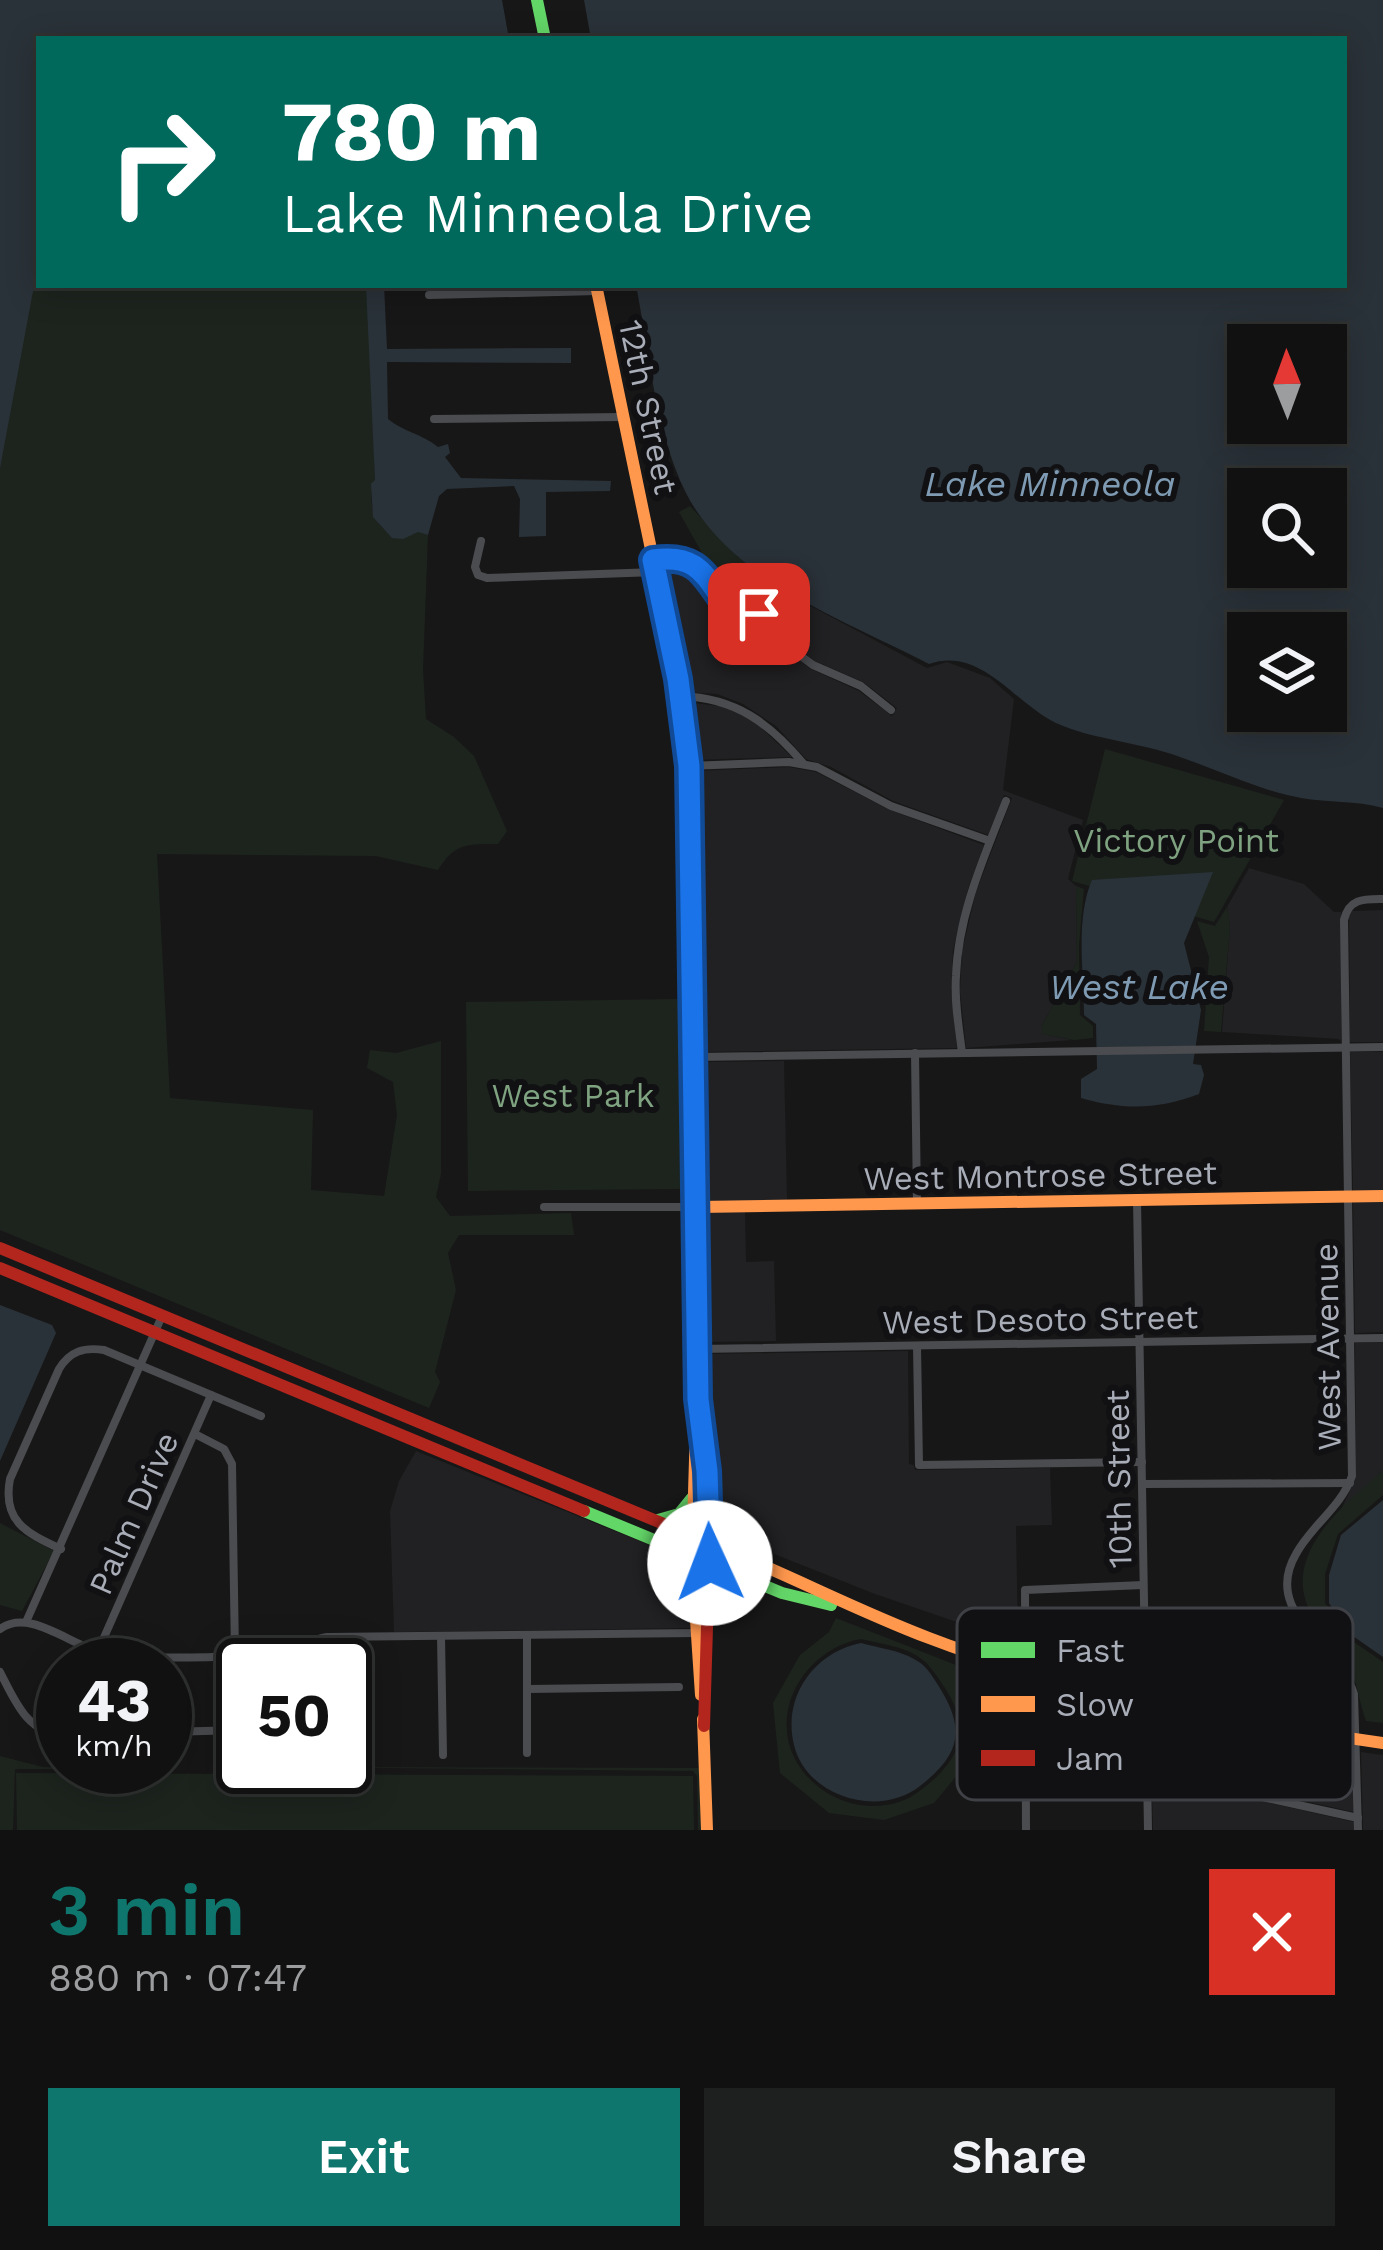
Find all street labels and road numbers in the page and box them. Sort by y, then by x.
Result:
street label: 12th Street [611,317,686,498]
street label: West Montrose Street [863,1153,1217,1198]
street label: West Avenue [1306,1243,1349,1451]
street label: West Desoto Street [882,1297,1199,1342]
street label: 10th Street [1097,1389,1140,1568]
street label: Palm Drive [80,1426,187,1600]

